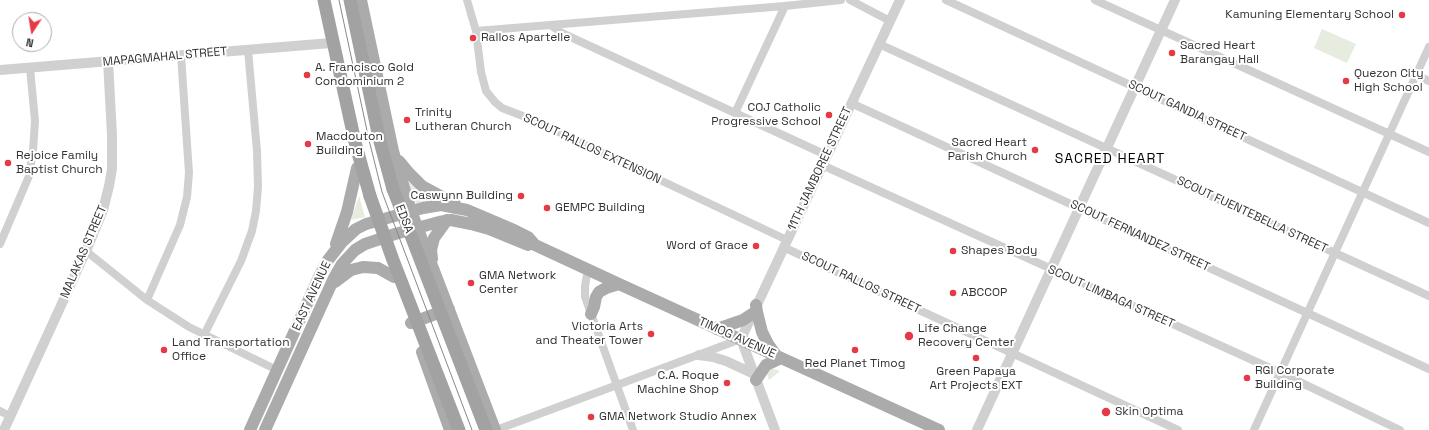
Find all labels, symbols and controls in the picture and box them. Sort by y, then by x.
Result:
place label: Kamuning Elementary School [1225,8,1394,22]
marker: Kamuning Elementary School [1397,10,1407,20]
north arrow [12,12,52,52]
place label: Rallos Apartelle [481,31,570,45]
marker: Rallos Apartelle [468,33,478,43]
text: N [25,35,35,50]
place label: Sacred Heart Barangay Hall [1180,39,1259,67]
street label: MAPAGMAHAL STREET [102,44,228,70]
marker: Sacred Heart Barangay Hall [1167,48,1177,58]
place label: A. Francisco Gold Condominium 2 [315,61,414,89]
place label: Quezon City High School [1354,67,1424,95]
marker: A. Francisco Gold Condominium 2 [302,70,312,80]
marker: Quezon City High School [1341,76,1351,86]
street label: SCOUT GANDIA STREET [1126,77,1248,145]
place label: COJ Catholic Progressive School [711,101,821,129]
street label: 11TH JAMBOREE STREET [785,105,855,233]
place label: Trinity Lutheran Church [415,106,512,134]
marker: COJ Catholic Progressive School [824,110,834,120]
street label: SCOUT RALLOS EXTENSION [521,111,663,187]
marker: Trinity Lutheran Church [402,115,412,125]
place label: Macdouton Building [316,130,383,158]
place label: Sacred Heart Parish Church [948,136,1027,164]
marker: Macdouton Building [303,139,313,149]
marker: Sacred Heart Parish Church [1030,145,1040,155]
place label: Rejoice Family Baptist Church [16,149,103,177]
district label: SACRED HEART [1055,151,1165,167]
marker: Rejoice Family Baptist Church [3,158,13,168]
street label: SCOUT FUENTEBELLA STREET [1174,174,1330,256]
place label: Caswynn Building [411,189,513,203]
marker: Caswynn Building [516,191,526,201]
street label: SCOUT FERNANDEZ STREET [1068,197,1212,275]
place label: GEMPC Building [555,201,645,215]
street label: MALAKAS STREET [58,203,110,301]
street label: EDSA [392,203,416,235]
marker: GEMPC Building [542,203,552,213]
place label: Word of Grace [666,239,748,253]
marker: Word of Grace [751,241,761,251]
place label: Shapes Body [961,244,1037,258]
marker: Shapes Body [948,246,958,256]
street label: SCOUT RALLOS STREET [799,249,923,317]
street label: EAST AVENUE [290,259,334,333]
street label: SCOUT LIMBAGA STREET [1045,263,1177,331]
place label: GMA Network Center [479,269,556,297]
marker: GMA Network Center [466,278,476,288]
place label: ABCCOP [961,286,1007,300]
marker: ABCCOP [948,288,958,298]
street label: TIMOG AVENUE [696,314,778,362]
place label: Victoria Arts and Theater Tower [536,320,643,348]
place label: Life Change Recovery Center [918,322,1014,350]
marker: Victoria Arts and Theater Tower [646,329,656,339]
marker: Life Change Recovery Center [903,330,915,342]
place label: Land Transportation Office [172,336,290,364]
marker: Land Transportation Office [159,345,169,355]
marker: Red Planet Timog [850,345,860,355]
marker: Green Papaya Art Projects EXT [971,353,981,363]
place label: Red Planet Timog [805,357,905,371]
place label: RGI Corporate Building [1255,364,1335,392]
place label: Green Papaya Art Projects EXT [929,365,1023,393]
place label: C.A. Roque Machine Shop [637,369,719,397]
marker: RGI Corporate Building [1242,373,1252,383]
marker: C.A. Roque Machine Shop [722,378,732,388]
place label: Skin Optima [1115,405,1183,419]
marker: Skin Optima [1100,406,1112,418]
place label: GMA Network Studio Annex [599,410,757,424]
marker: GMA Network Studio Annex [586,412,596,422]

